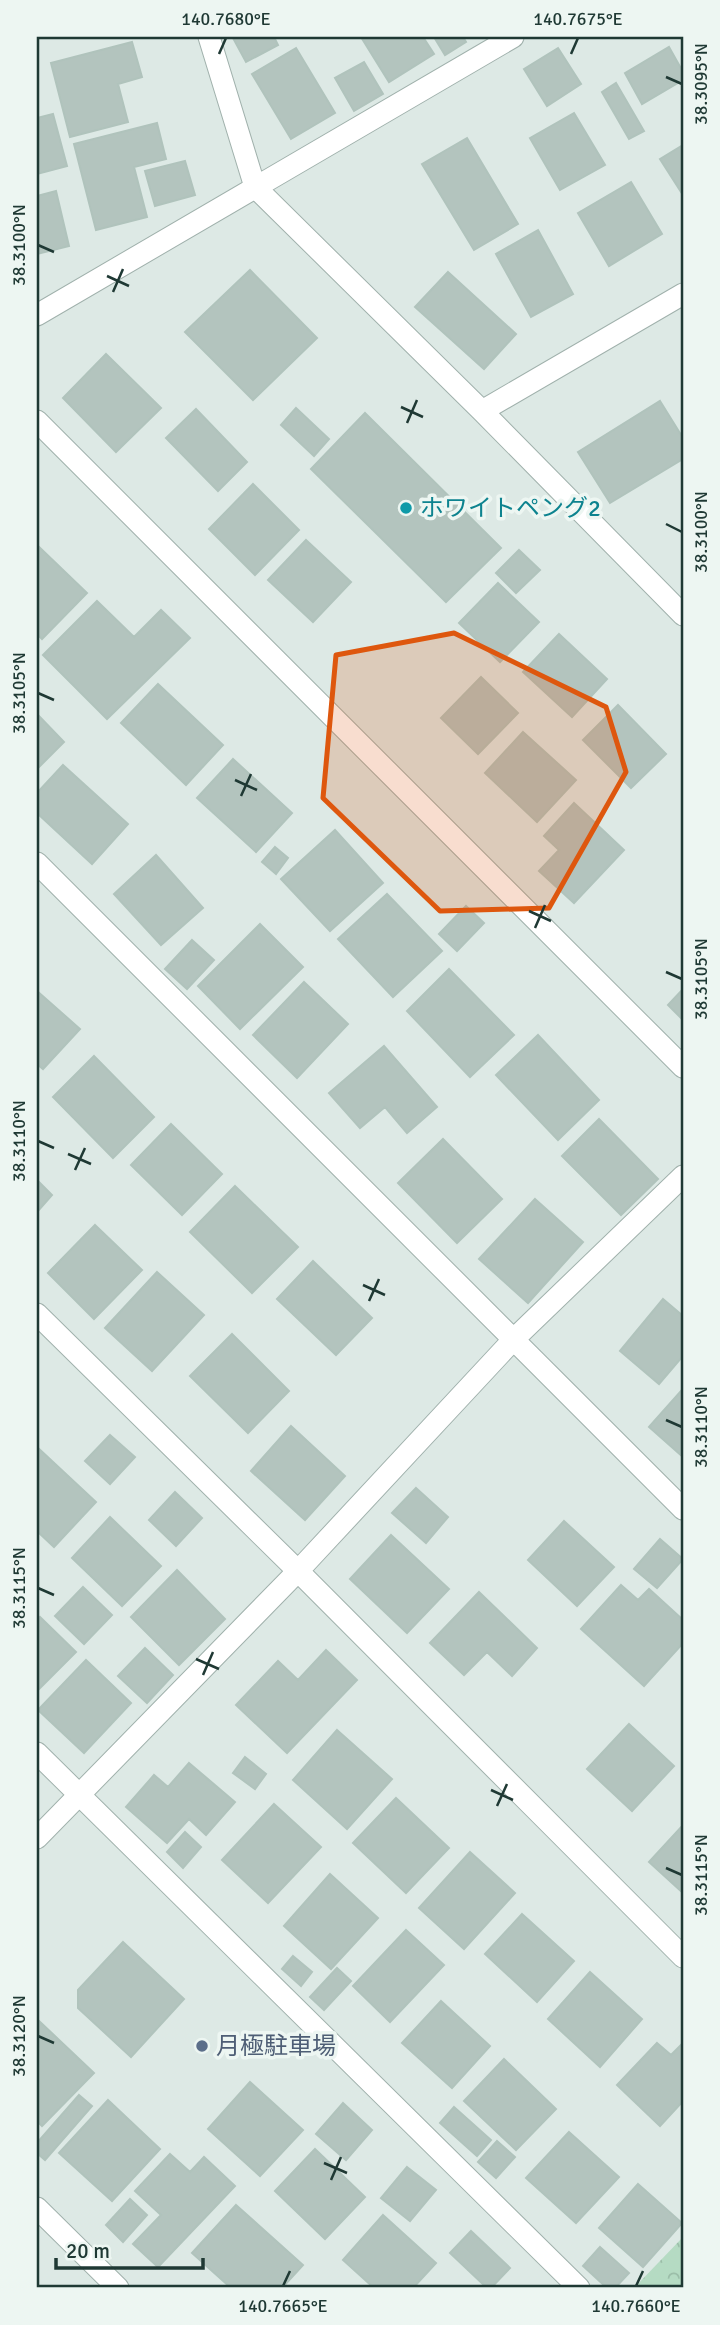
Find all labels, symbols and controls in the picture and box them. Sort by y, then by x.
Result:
text: 140.7680°E [181,8,271,30]
text: 140.7675°E [533,8,623,30]
text: 38.3095°N [690,43,712,125]
text: 38.3100°N [8,204,30,286]
text: 38.3100°N [690,491,712,573]
place label: ホワイトペング2 [420,493,601,523]
marker: ホワイトペング2 [398,500,414,516]
text: 38.3105°N [8,652,30,734]
text: 38.3105°N [690,938,712,1020]
text: 38.3110°N [8,1100,30,1182]
text: 38.3110°N [690,1386,712,1468]
text: 38.3115°N [8,1547,30,1629]
text: 38.3115°N [690,1834,712,1916]
text: 38.3120°N [8,1995,30,2077]
place label: 月極駐車場 [216,2031,336,2061]
marker: 月極駐車場 [194,2038,210,2054]
scale bar [56,2227,203,2271]
text: 20 m [66,2238,110,2264]
text: 140.7665°E [238,2295,328,2317]
text: 140.7660°E [591,2295,681,2317]

